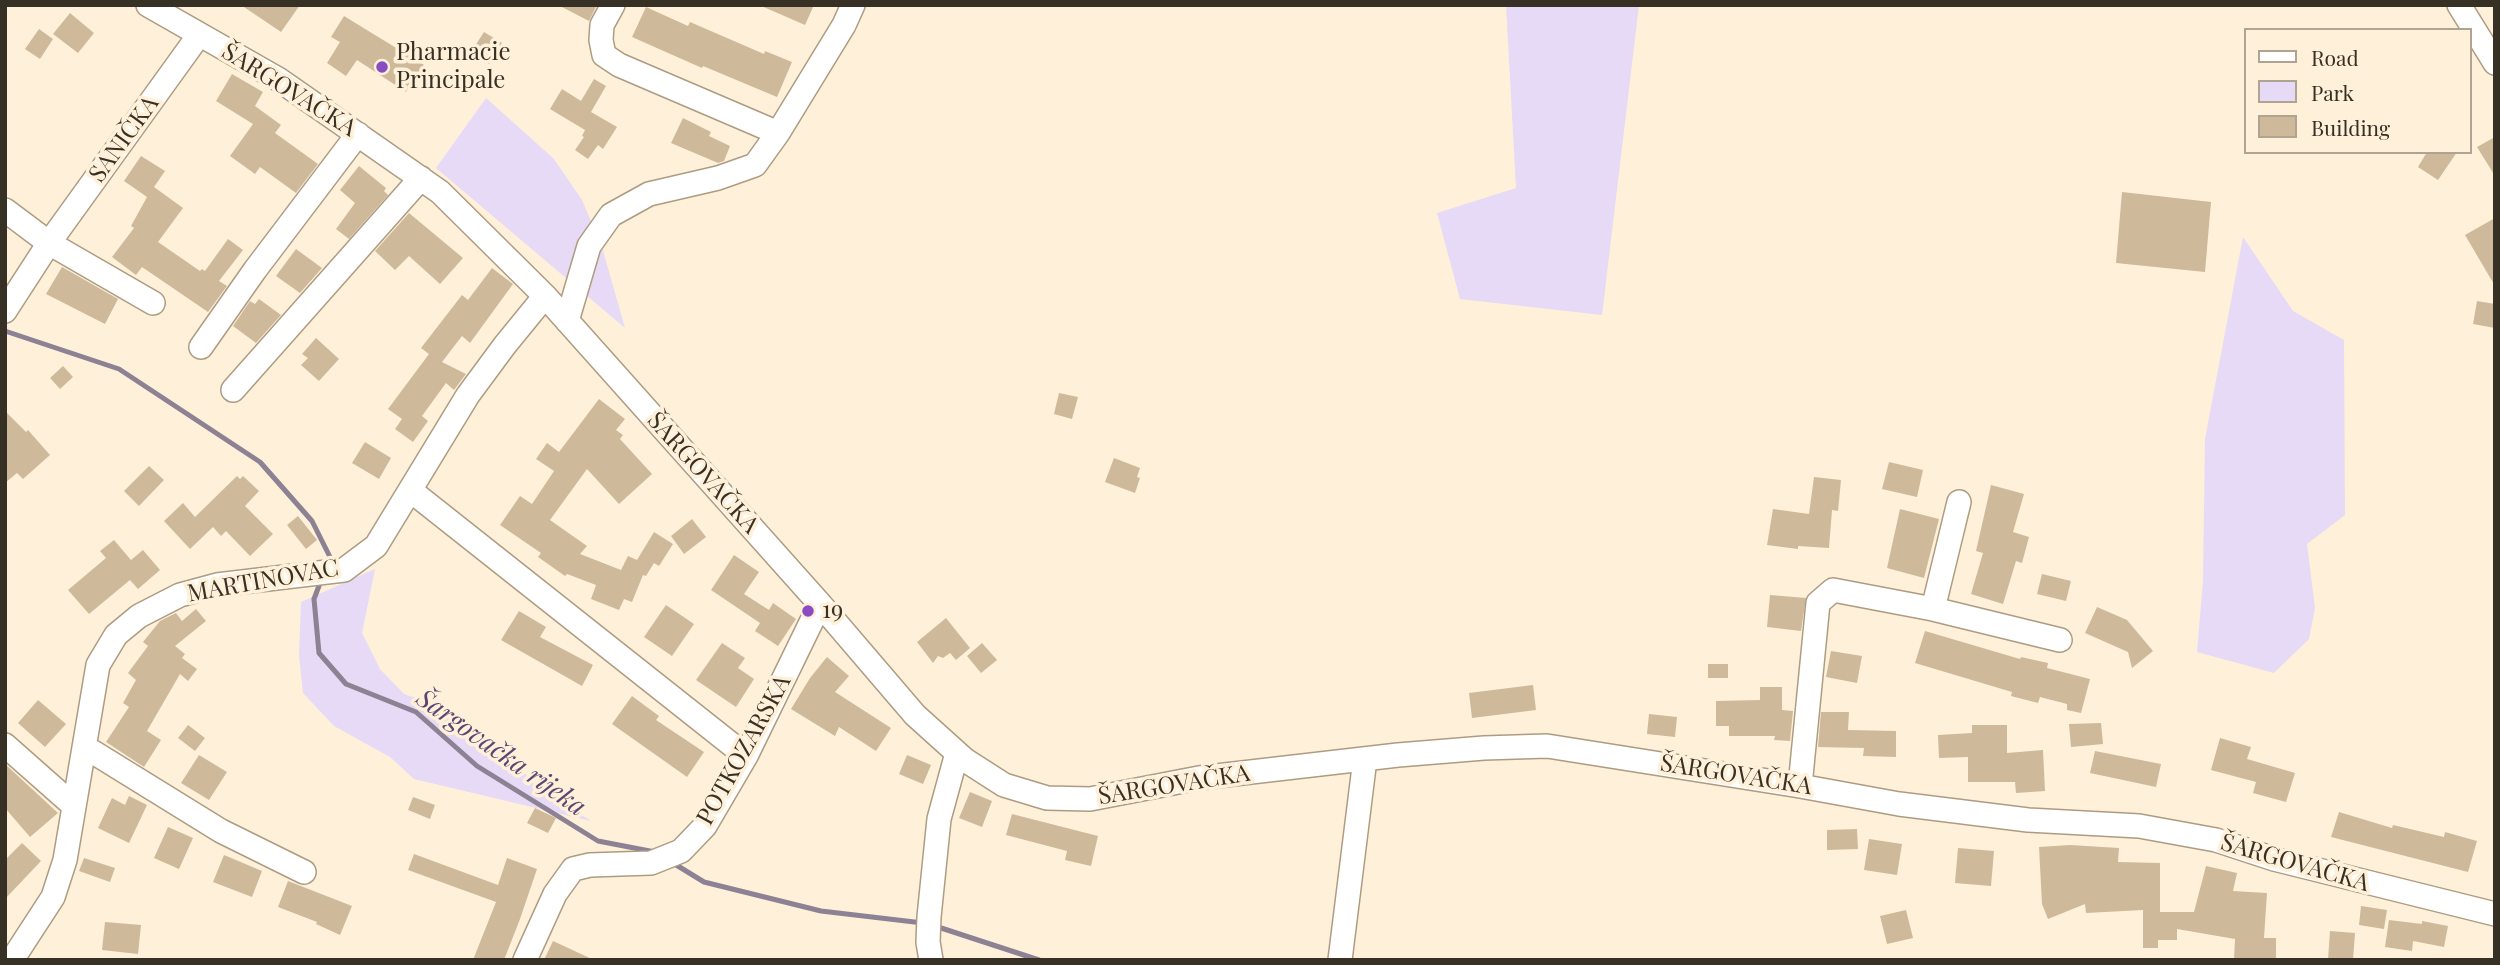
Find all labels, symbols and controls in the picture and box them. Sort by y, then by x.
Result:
legend [2244,28,2472,154]
street label: ŠARGOVAČKA [216,37,362,143]
place label: Pharmacie Principale [396,39,511,95]
text: Road [2311,43,2359,71]
marker: Pharmacie Principale [374,59,390,75]
text: Park [2311,78,2354,106]
street label: SANIČKA [83,90,165,188]
text: Building [2311,113,2390,141]
street label: ŠARGOVAČKA [641,406,765,540]
street label: MARTINOVAC [185,554,341,608]
place label: 19 [822,597,843,625]
marker: 19 [800,603,816,619]
street label: POTKOZARSKA [691,670,797,830]
water label: Šargovačka rijeka [410,683,592,823]
street label: ŠARGOVAČKA [1658,749,1814,801]
street label: ŠARGOVAČKA [1096,759,1252,811]
street label: ŠARGOVAČKA [2217,828,2373,898]

